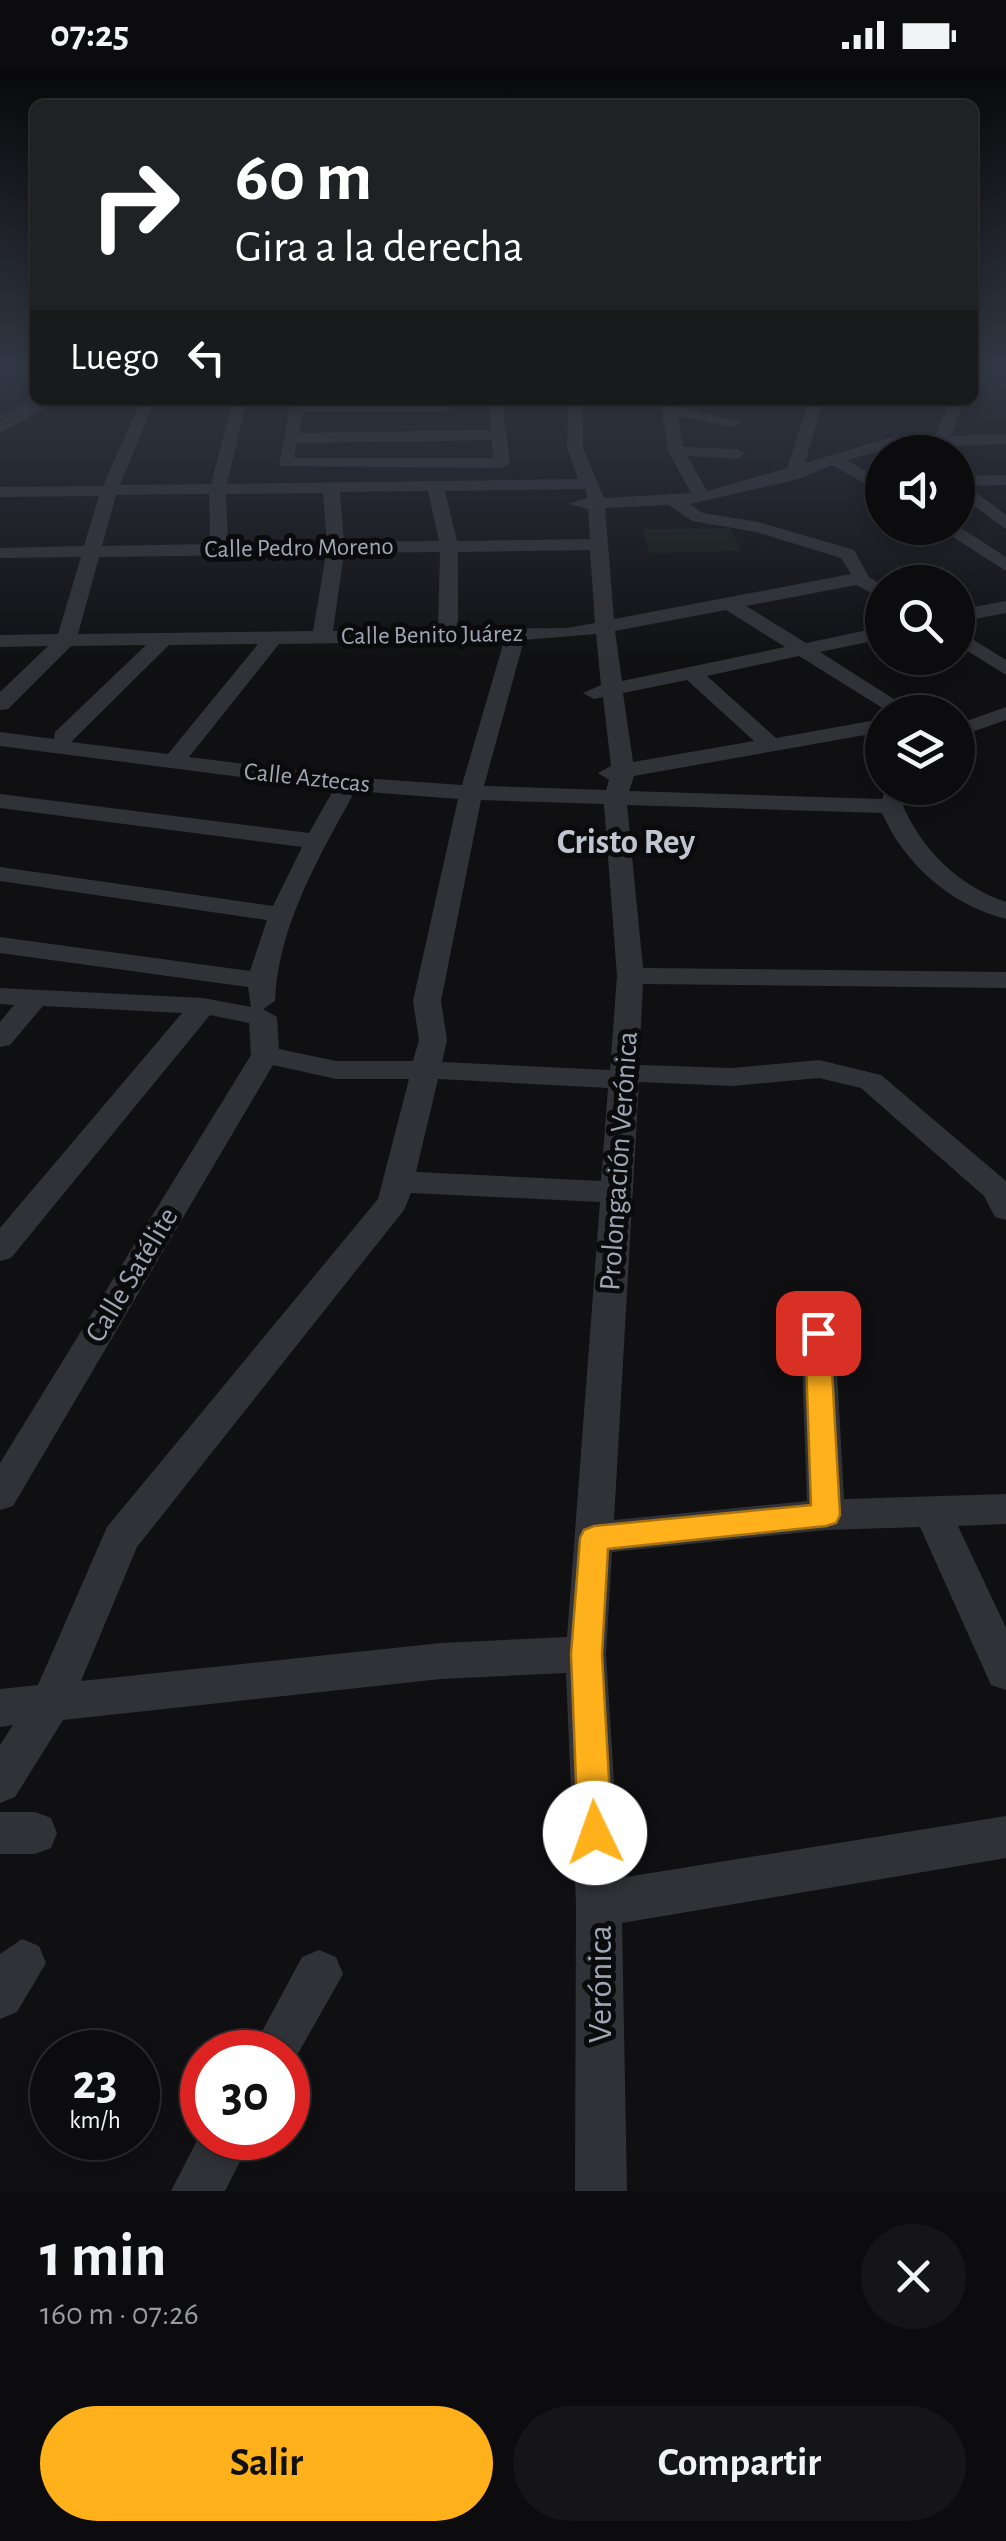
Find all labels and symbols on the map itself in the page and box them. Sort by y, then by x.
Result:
street label: Calle Pedro Moreno [204,534,394,562]
street label: Calle Benito Juárez [341,621,523,649]
street label: Calle Aztecas [243,759,371,797]
district label: Cristo Rey [557,825,695,860]
street label: Prolongación Verónica [595,1030,643,1292]
street label: Calle Satélite [80,1203,184,1347]
pin [776,1291,861,1376]
position arrow [543,1781,647,1885]
street label: Verónica [583,1925,618,2043]
speed limit sign: 30 [180,2030,310,2160]

